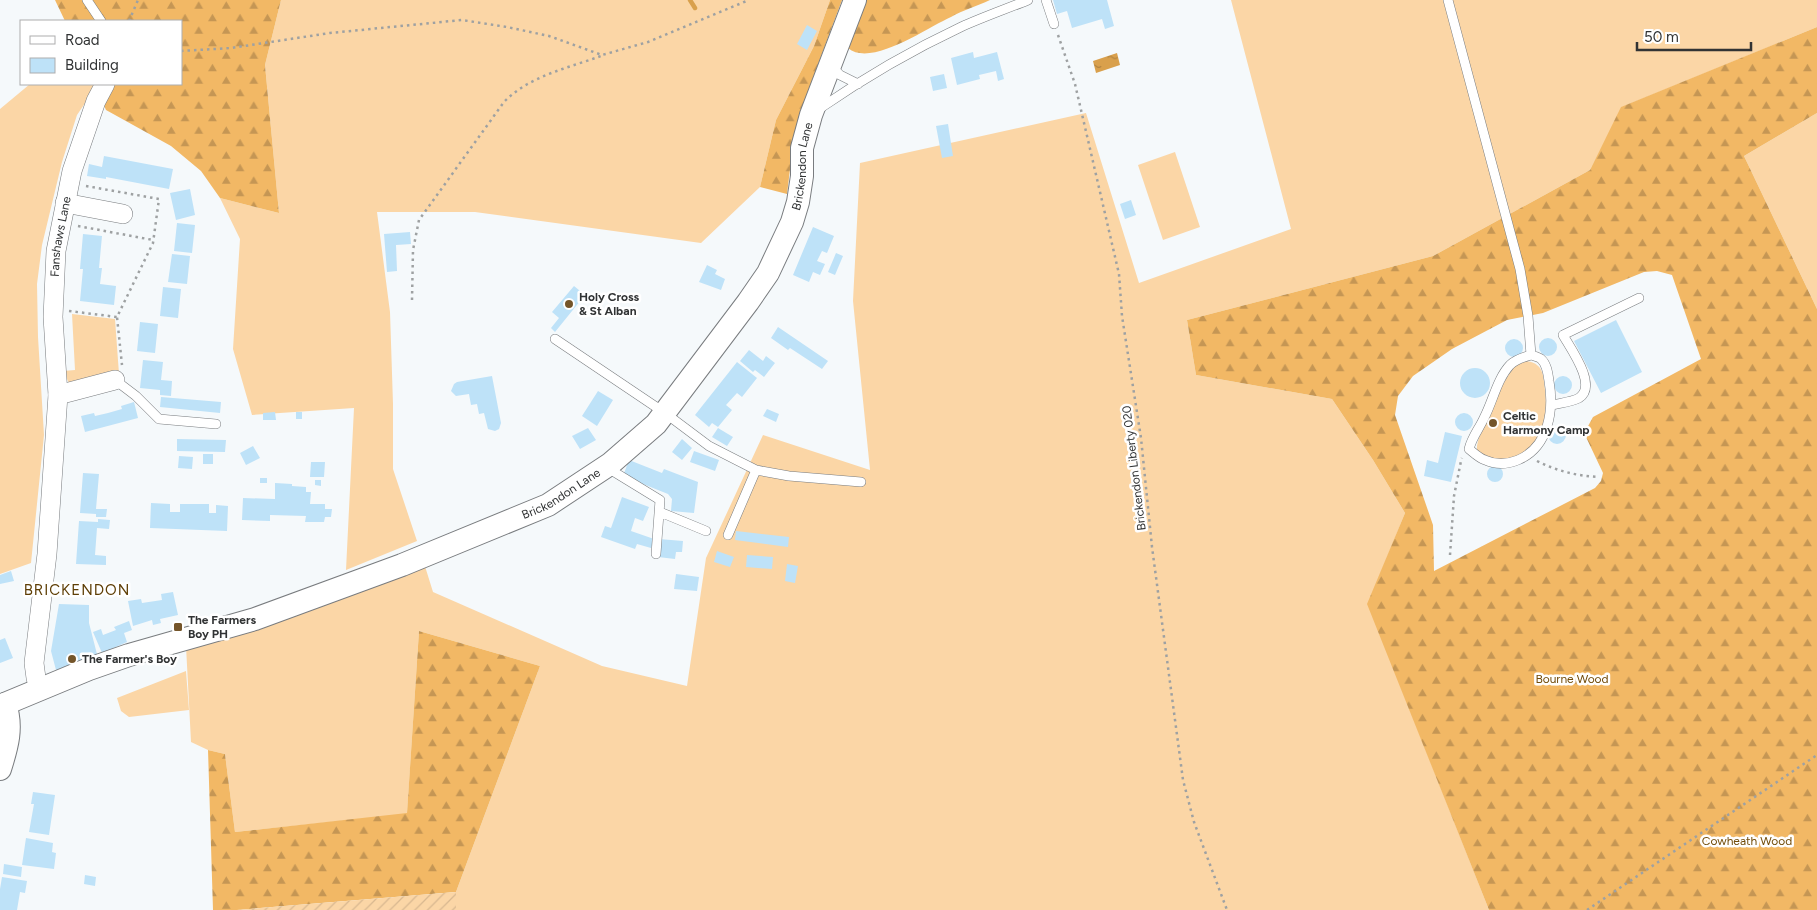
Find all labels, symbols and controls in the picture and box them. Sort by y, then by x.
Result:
legend [20,20,182,85]
scale bar [1637,20,1751,52]
text: 50 m [1644,28,1679,46]
text: Road [65,31,100,49]
text: Building [65,56,119,74]
street label: Brickendon Lane [789,120,816,212]
street label: Fanshaws Lane [48,195,74,277]
place label: Holy Cross & St Alban [579,290,639,318]
marker: Holy Cross & St Alban [563,298,575,310]
street label: Brickendon Liberty 020 [1119,404,1149,531]
place label: Celtic Harmony Camp [1503,409,1590,437]
marker: Celtic Harmony Camp [1487,417,1499,429]
street label: Brickendon Lane [520,465,603,522]
district label: BRICKENDON [24,581,130,599]
place label: The Farmers Boy PH [188,613,257,641]
marker: The Farmers Boy PH [172,621,184,633]
place label: The Farmer's Boy [82,652,177,666]
marker: The Farmer's Boy [66,653,78,665]
park label: Bourne Wood [1535,672,1609,686]
park label: Cowheath Wood [1702,834,1792,848]

